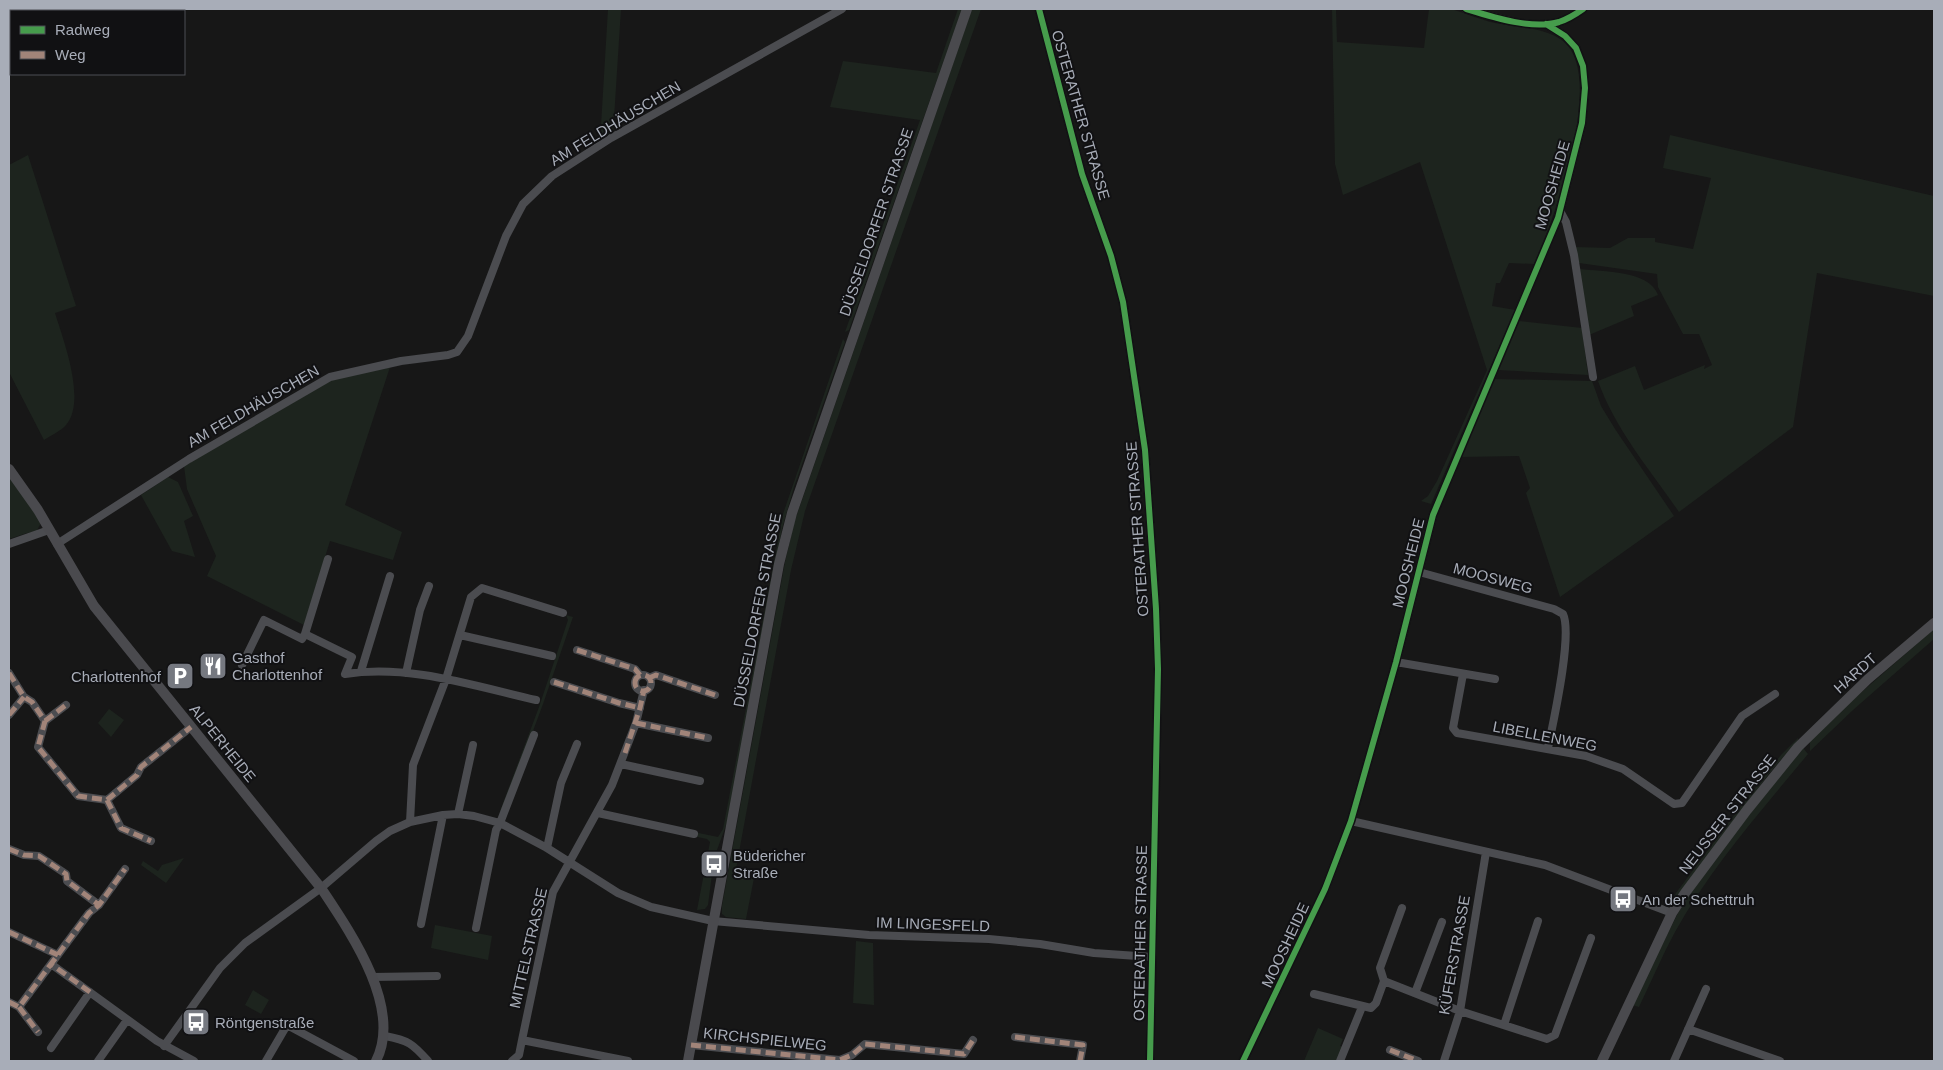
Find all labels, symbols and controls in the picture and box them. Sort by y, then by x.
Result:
legend [10,10,185,75]
text: Radweg [55,21,110,38]
street label: OSTERATHER STRASSE [1049,28,1113,202]
text: Weg [55,46,86,63]
street label: AM FELDHÄUSCHEN [547,77,683,169]
street label: DÜSSELDORFER STRASSE [836,126,916,318]
street label: MOOSHEIDE [1531,139,1573,231]
street label: AM FELDHÄUSCHEN [184,361,322,451]
street label: OSTERATHER STRASSE [1122,441,1152,617]
street label: DÜSSELDORFER STRASSE [730,511,784,709]
street label: MOOSHEIDE [1389,516,1427,610]
street label: MOOSWEG [1451,559,1535,597]
place label: Gasthof Charlottenhof [232,649,323,683]
street label: HARDT [1830,649,1880,697]
restaurant icon: Gasthof Charlottenhof [198,651,228,681]
parking icon: Charlottenhof [165,661,195,691]
place label: Charlottenhof [71,668,162,685]
street label: ALPERHEIDE [186,701,260,785]
street label: LIBELLENWEG [1491,718,1599,754]
street label: NEUSSER STRASSE [1675,751,1779,877]
street label: OSTERATHER STRASSE [1130,845,1150,1021]
place label: Büdericher Straße [733,847,806,881]
bus stop icon: Büdericher Straße [699,849,729,879]
bus stop icon: An der Schettruh [1608,884,1638,914]
street label: MITTELSTRASSE [506,886,550,1010]
place label: An der Schettruh [1642,891,1755,908]
street label: KÜFERSTRASSE [1435,894,1473,1016]
street label: MOOSHEIDE [1258,900,1312,990]
street label: IM LINGESFELD [876,914,991,934]
bus stop icon: Röntgenstraße [181,1007,211,1037]
place label: Röntgenstraße [215,1014,314,1031]
street label: KIRCHSPIELWEG [702,1024,828,1054]

